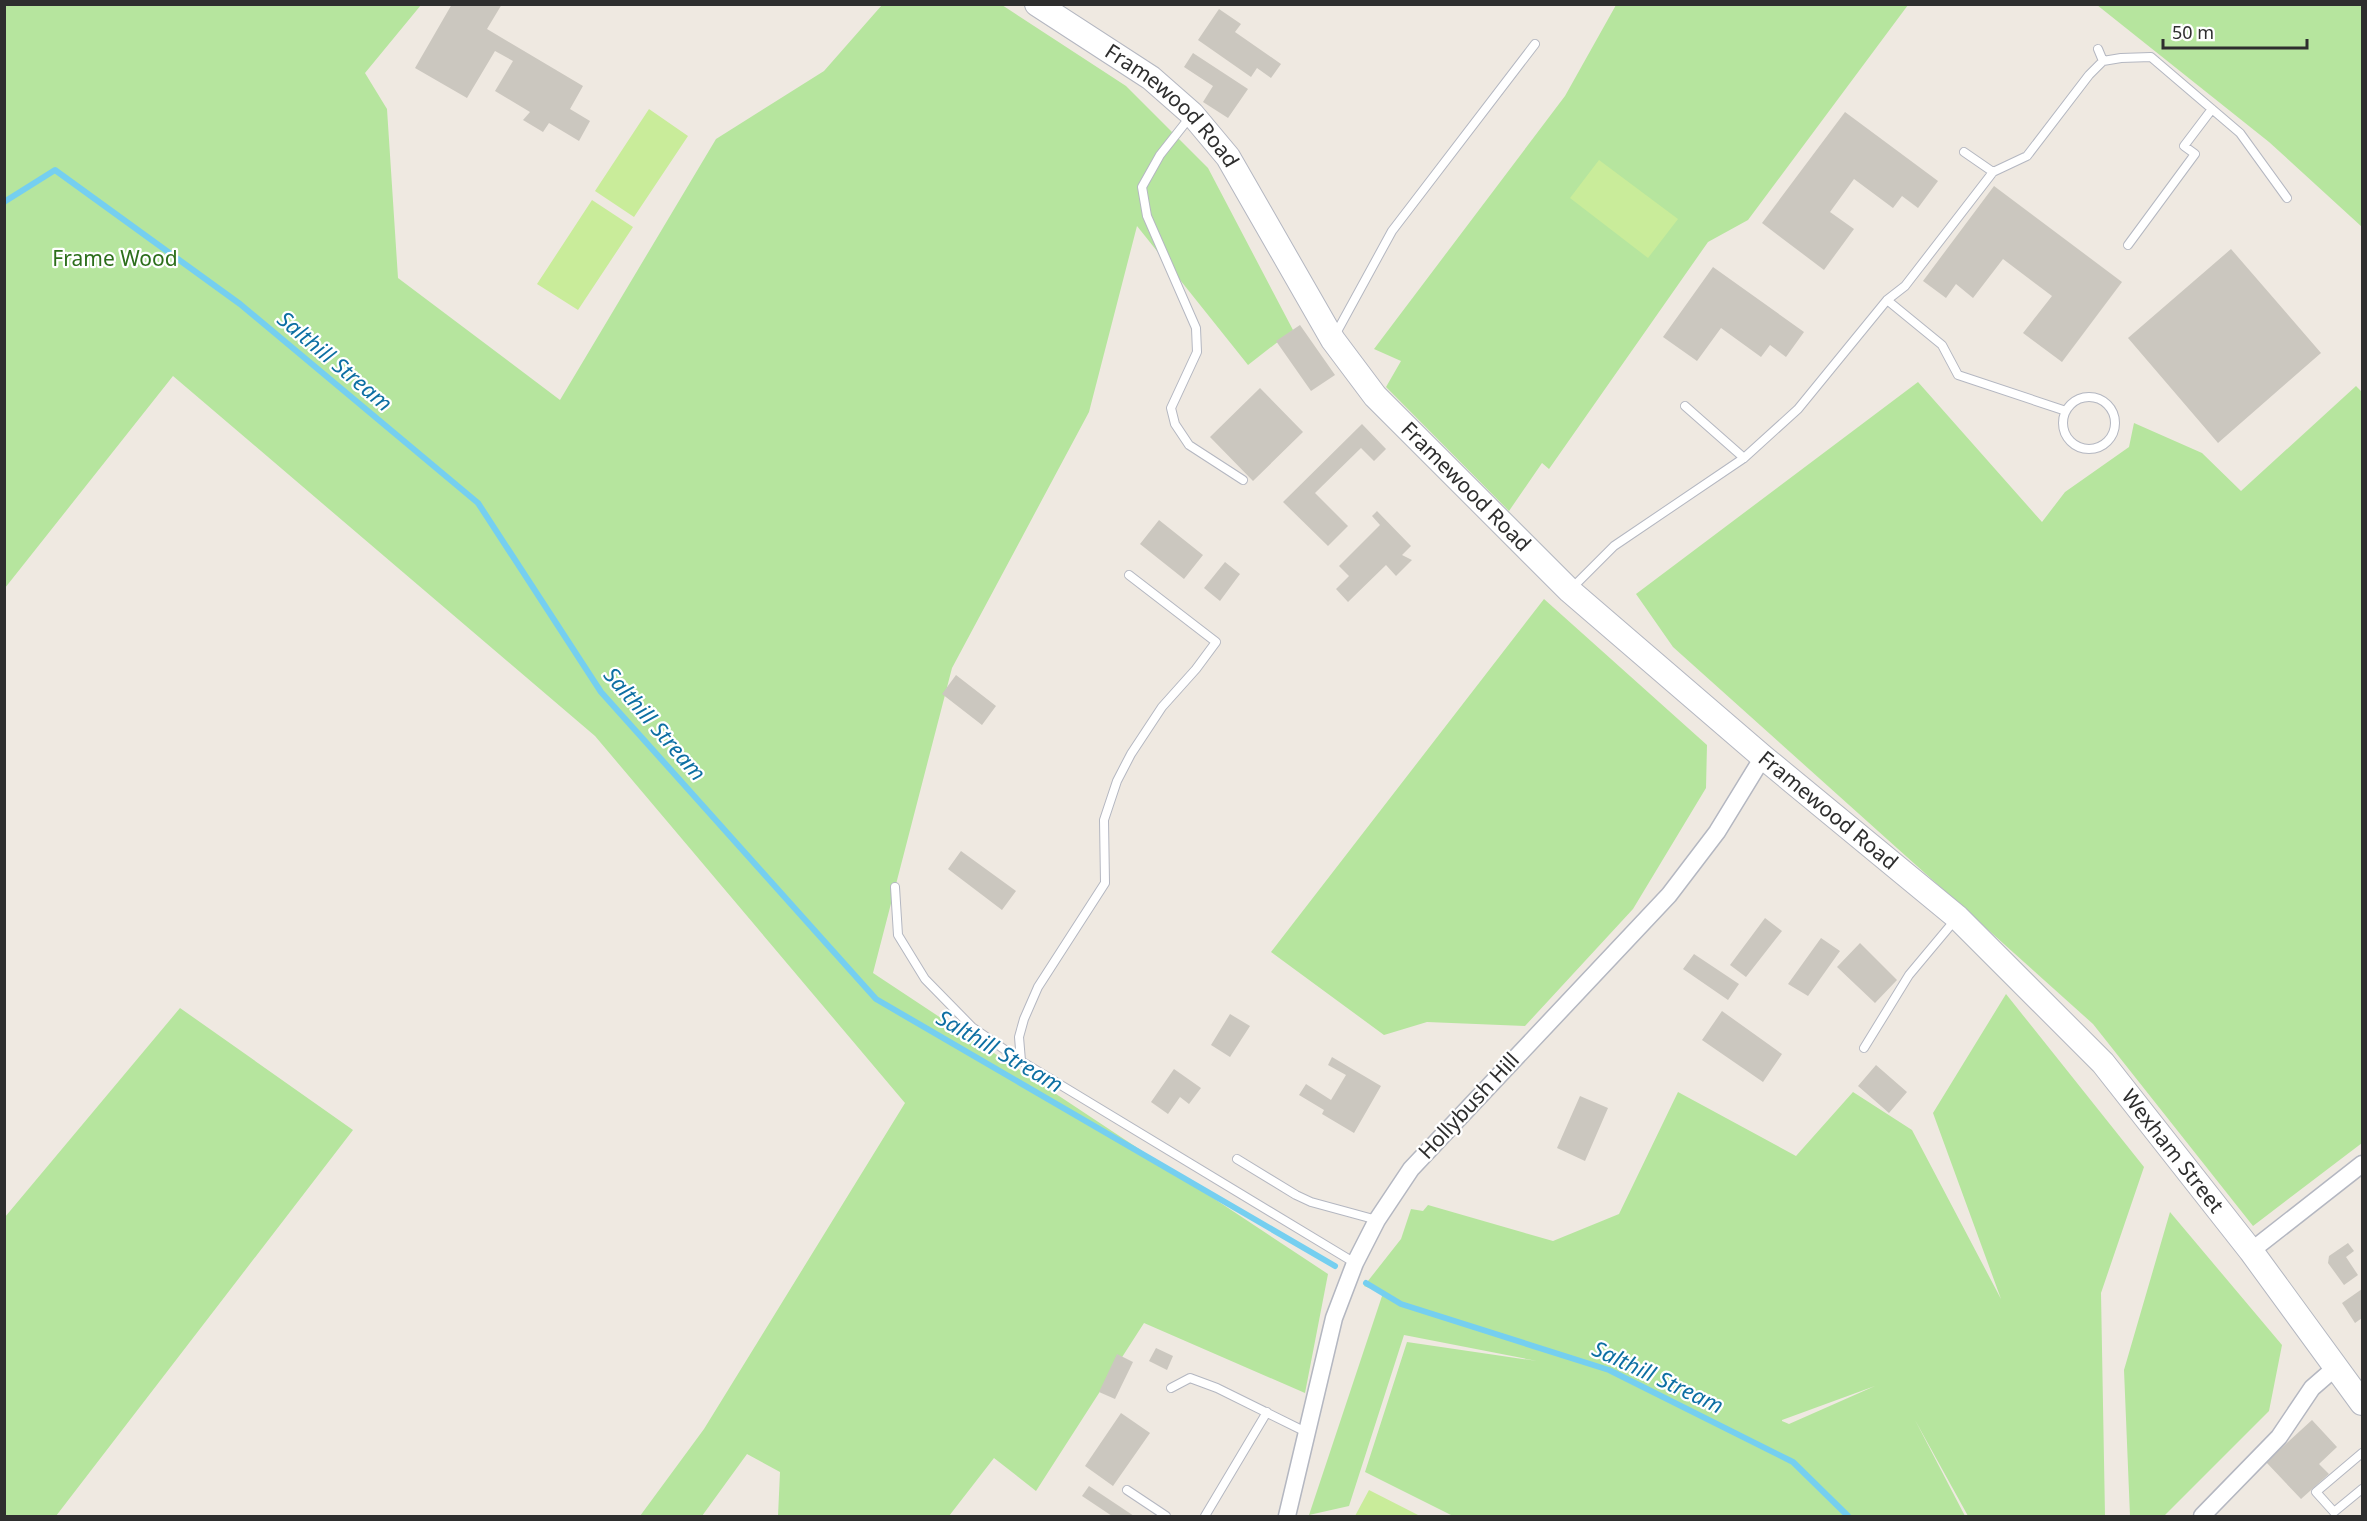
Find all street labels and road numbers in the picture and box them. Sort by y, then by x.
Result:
street label: Framewood Road [1100,37,1246,172]
street label: Framewood Road [1396,415,1538,557]
street label: Framewood Road [1753,744,1904,876]
street label: Hollybush Hill [1412,1046,1525,1165]
street label: Wexham Street [2116,1083,2231,1219]

